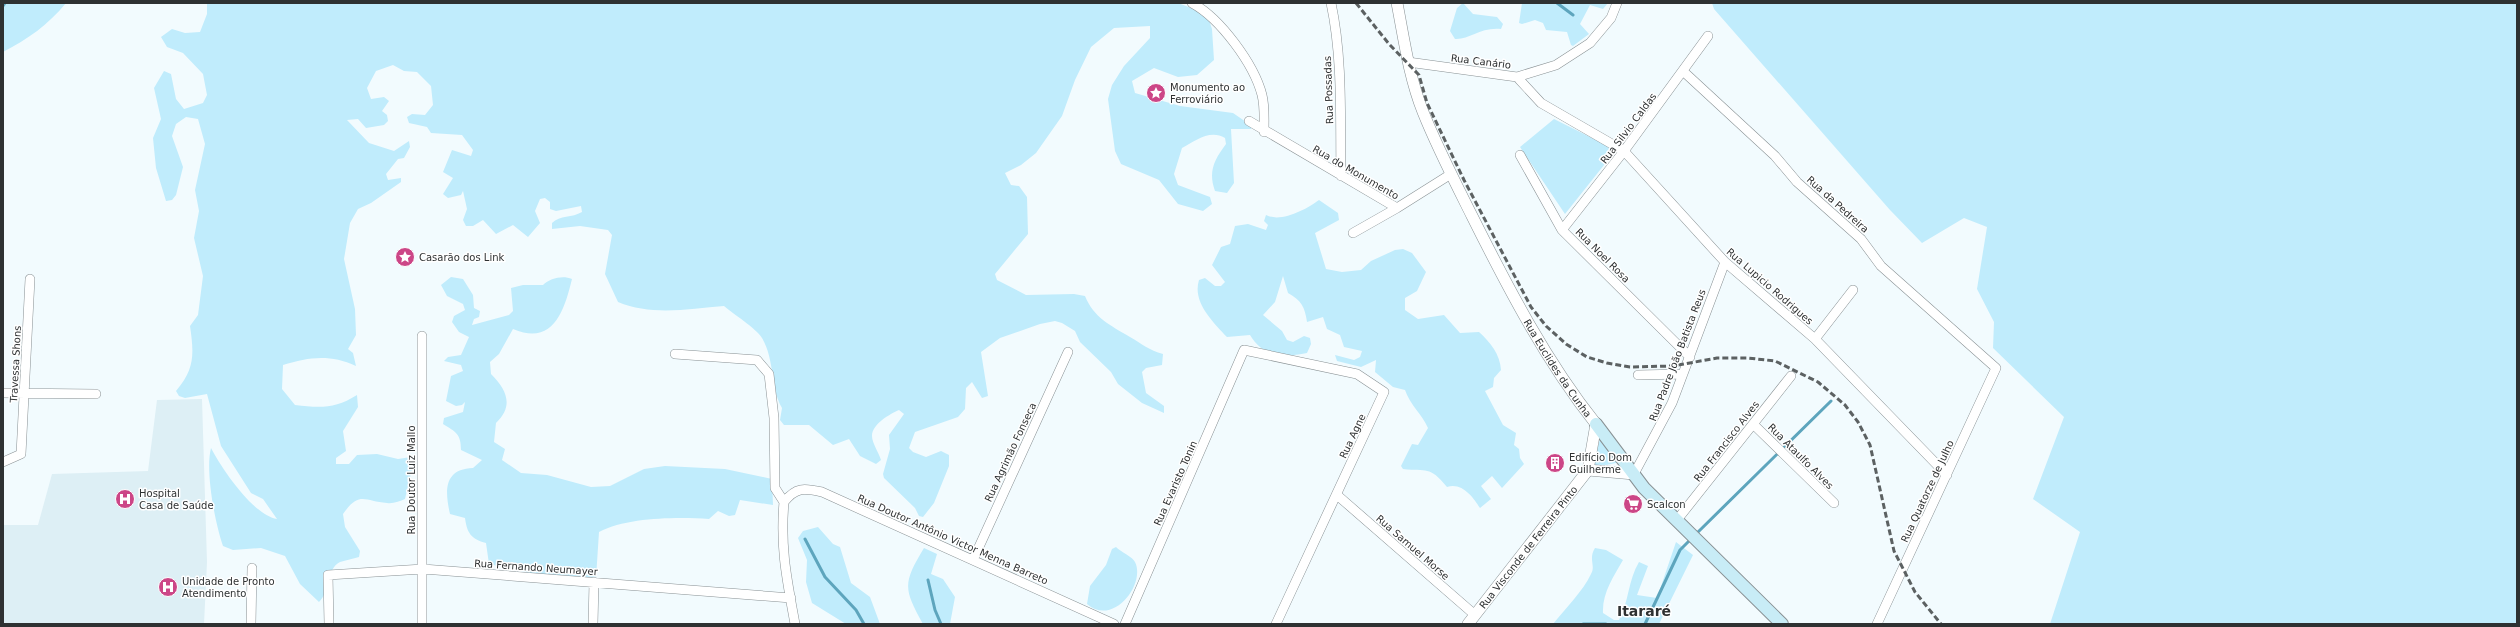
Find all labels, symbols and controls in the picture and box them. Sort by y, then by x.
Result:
street label: Rua Canário [1450,52,1512,71]
street label: Rua Possadas [1322,56,1335,124]
place icon: Monumento ao Ferroviário [1145,82,1167,104]
place label: Monumento ao Ferroviário [1170,82,1245,105]
street label: Rua Silvio Caldas [1598,91,1659,166]
street label: Rua do Monumento [1311,143,1401,202]
street label: Rua da Pedreira [1805,174,1871,235]
street label: Rua Noel Rosa [1573,226,1632,285]
place icon: Casarão dos Link [394,246,416,268]
street label: Rua Lupicio Rodrigues [1724,246,1815,327]
place label: Casarão dos Link [419,252,505,263]
street label: Rua Padre João Batista Reus [1647,288,1708,423]
street label: Rua Euclides da Cunha [1522,317,1594,419]
street label: Travessa Shons [8,325,23,404]
street label: Rua Francisco Alves [1692,399,1761,484]
street label: Rua Agrimão Fonseca [983,401,1038,504]
street label: Rua Agne [1337,412,1368,460]
street label: Rua Ataulfo Alves [1766,421,1836,491]
street label: Rua Doutor Luiz Mallo [406,426,417,535]
street label: Rua Quatorze de Julho [1899,438,1956,544]
street label: Rua Evaristo Tonin [1152,439,1199,527]
building icon: Edifício Dom Guilherme [1544,452,1566,474]
place label: Edifício Dom Guilherme [1569,452,1632,475]
street label: Rua Visconde de Ferreira Pinto [1477,484,1580,611]
hospital icon: Hospital Casa de Saúde [114,488,136,510]
place label: Hospital Casa de Saúde [139,488,214,511]
street label: Rua Doutor Antônio Victor Menna Barreto [856,492,1050,587]
supermarket icon: Scalcon [1622,493,1644,515]
place label: Scalcon [1647,499,1686,510]
street label: Rua Samuel Morse [1374,513,1451,582]
street label: Rua Fernando Neumayer [474,558,599,577]
hospital icon: Unidade de Pronto Atendimento [157,576,179,598]
place label: Unidade de Pronto Atendimento [182,576,275,599]
district label: Itararé [1617,603,1671,619]

